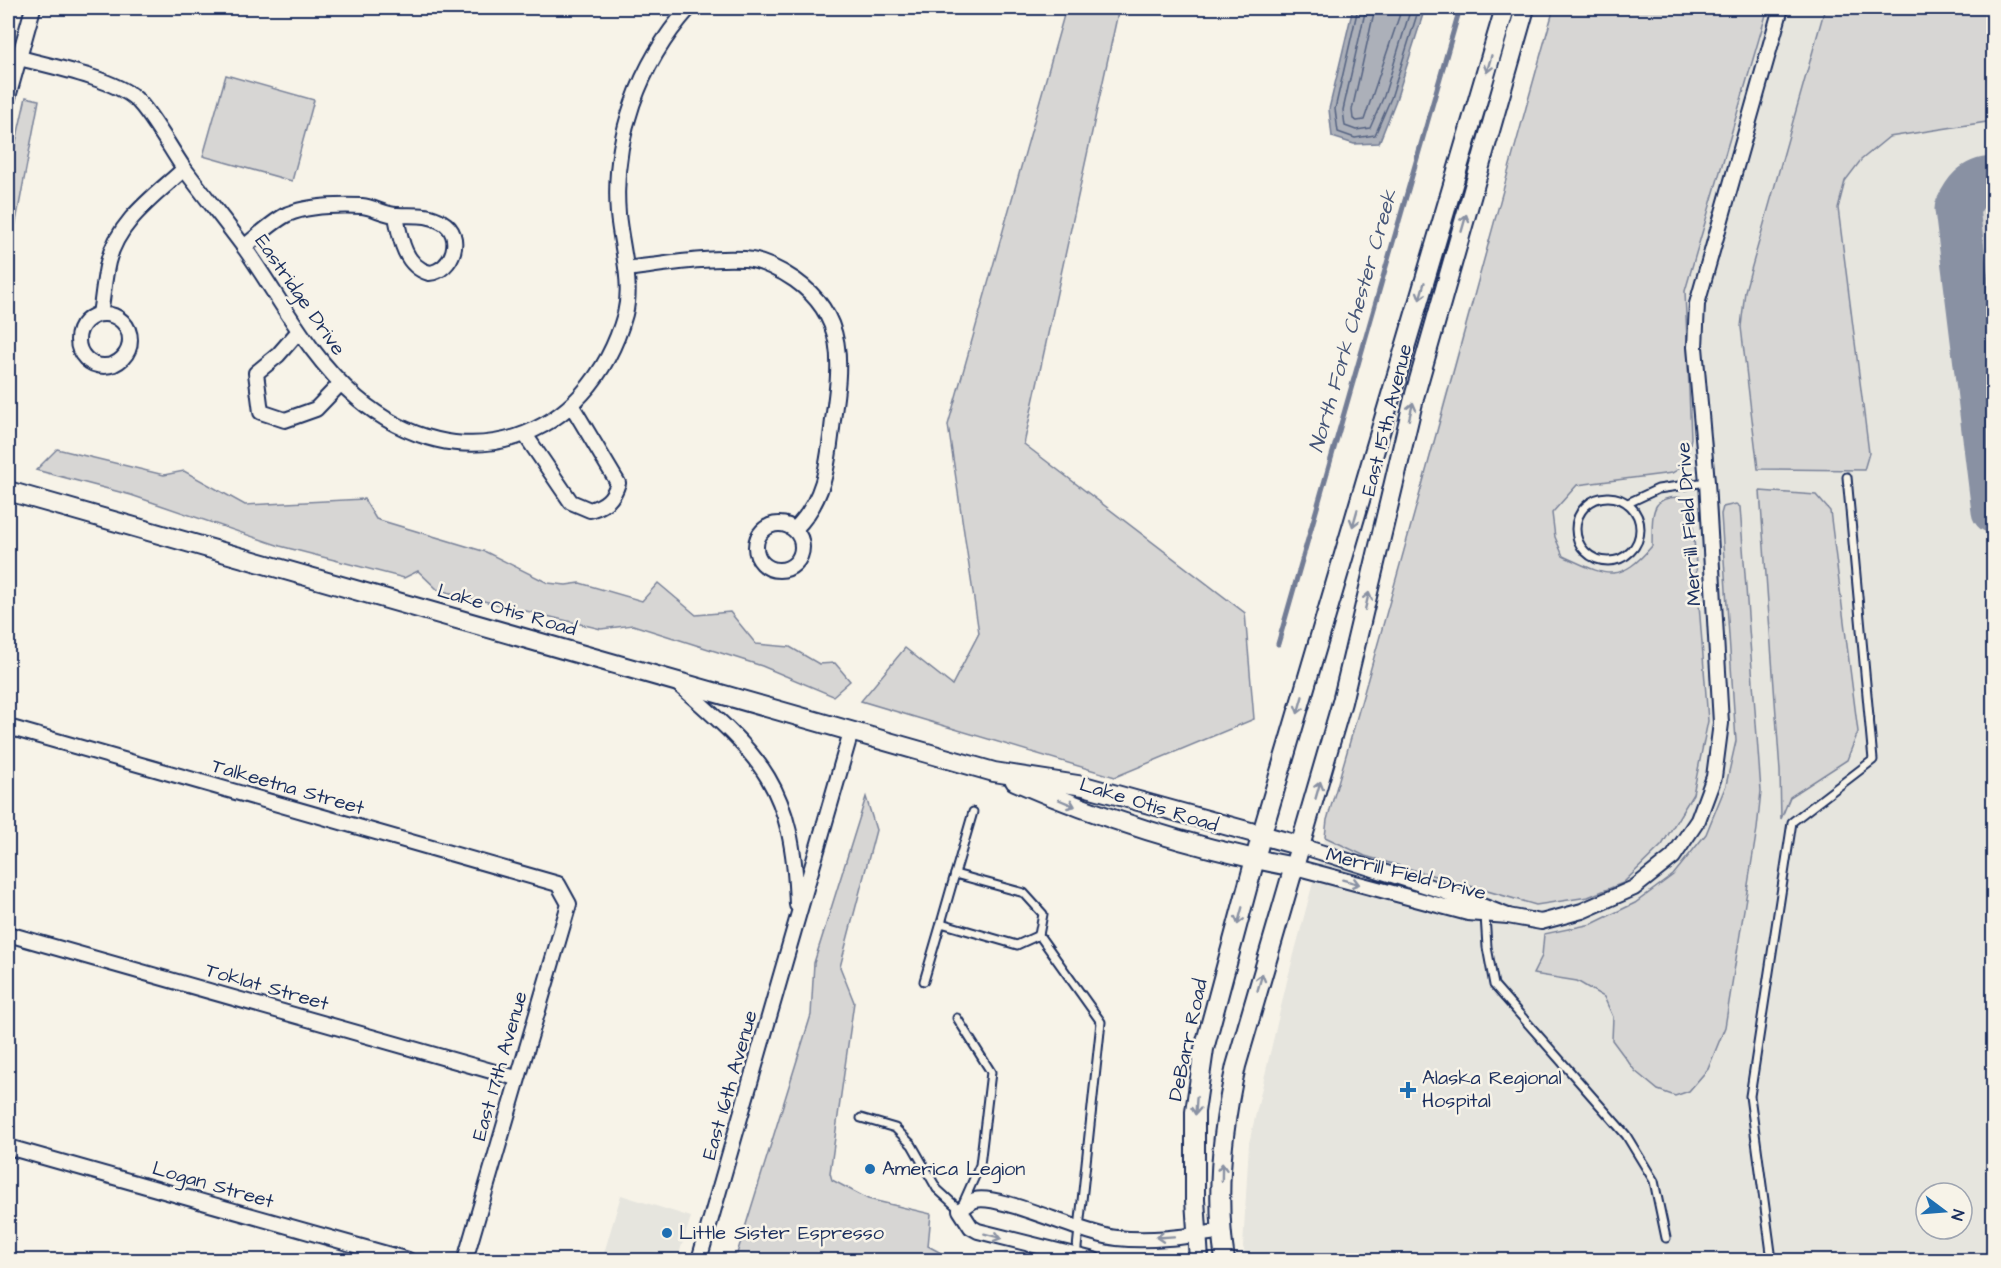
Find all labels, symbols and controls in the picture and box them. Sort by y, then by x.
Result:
one-way arrow [1483,54,1494,73]
water label: North Fork Chester Creek [1302,185,1405,456]
one-way arrow [1458,214,1470,233]
street label: Eastridge Drive [247,229,352,362]
one-way arrow [1416,281,1427,300]
street label: East 15th Avenue [1355,341,1419,499]
one-way arrow [1406,402,1418,421]
street label: Merrill Field Drive [1669,441,1709,607]
one-way arrow [1349,508,1360,527]
street label: Lake Otis Road [434,577,580,643]
one-way arrow [1361,592,1373,611]
one-way arrow [1294,696,1305,715]
street label: Talkeetna Street [208,752,368,822]
street label: Lake Otis Road [1076,771,1222,839]
one-way arrow [1313,780,1324,799]
one-way arrow [1058,798,1076,809]
street label: Merrill Field Drive [1323,841,1489,907]
one-way arrow [1342,877,1361,888]
one-way arrow [1234,906,1245,925]
street label: Toklat Street [202,956,332,1018]
one-way arrow [1255,972,1266,991]
street label: DeBarr Road [1161,976,1215,1104]
street label: East 17th Avenue [465,988,535,1144]
street label: East 16th Avenue [695,1007,765,1163]
place label: Alaska Regional Hospital [1422,1064,1562,1115]
marker: Alaska Regional Hospital [1399,1081,1417,1099]
one-way arrow [1190,1095,1201,1115]
street label: Logan Street [149,1154,277,1217]
place label: America Legion [882,1155,1025,1184]
marker: America Legion [863,1162,877,1176]
one-way arrow [1216,1163,1227,1183]
north arrow [1914,1181,1974,1241]
text: N [1946,1207,1969,1223]
place label: Little Sister Espresso [679,1219,884,1247]
marker: Little Sister Espresso [660,1226,674,1240]
one-way arrow [983,1230,1002,1242]
one-way arrow [1155,1232,1175,1243]

